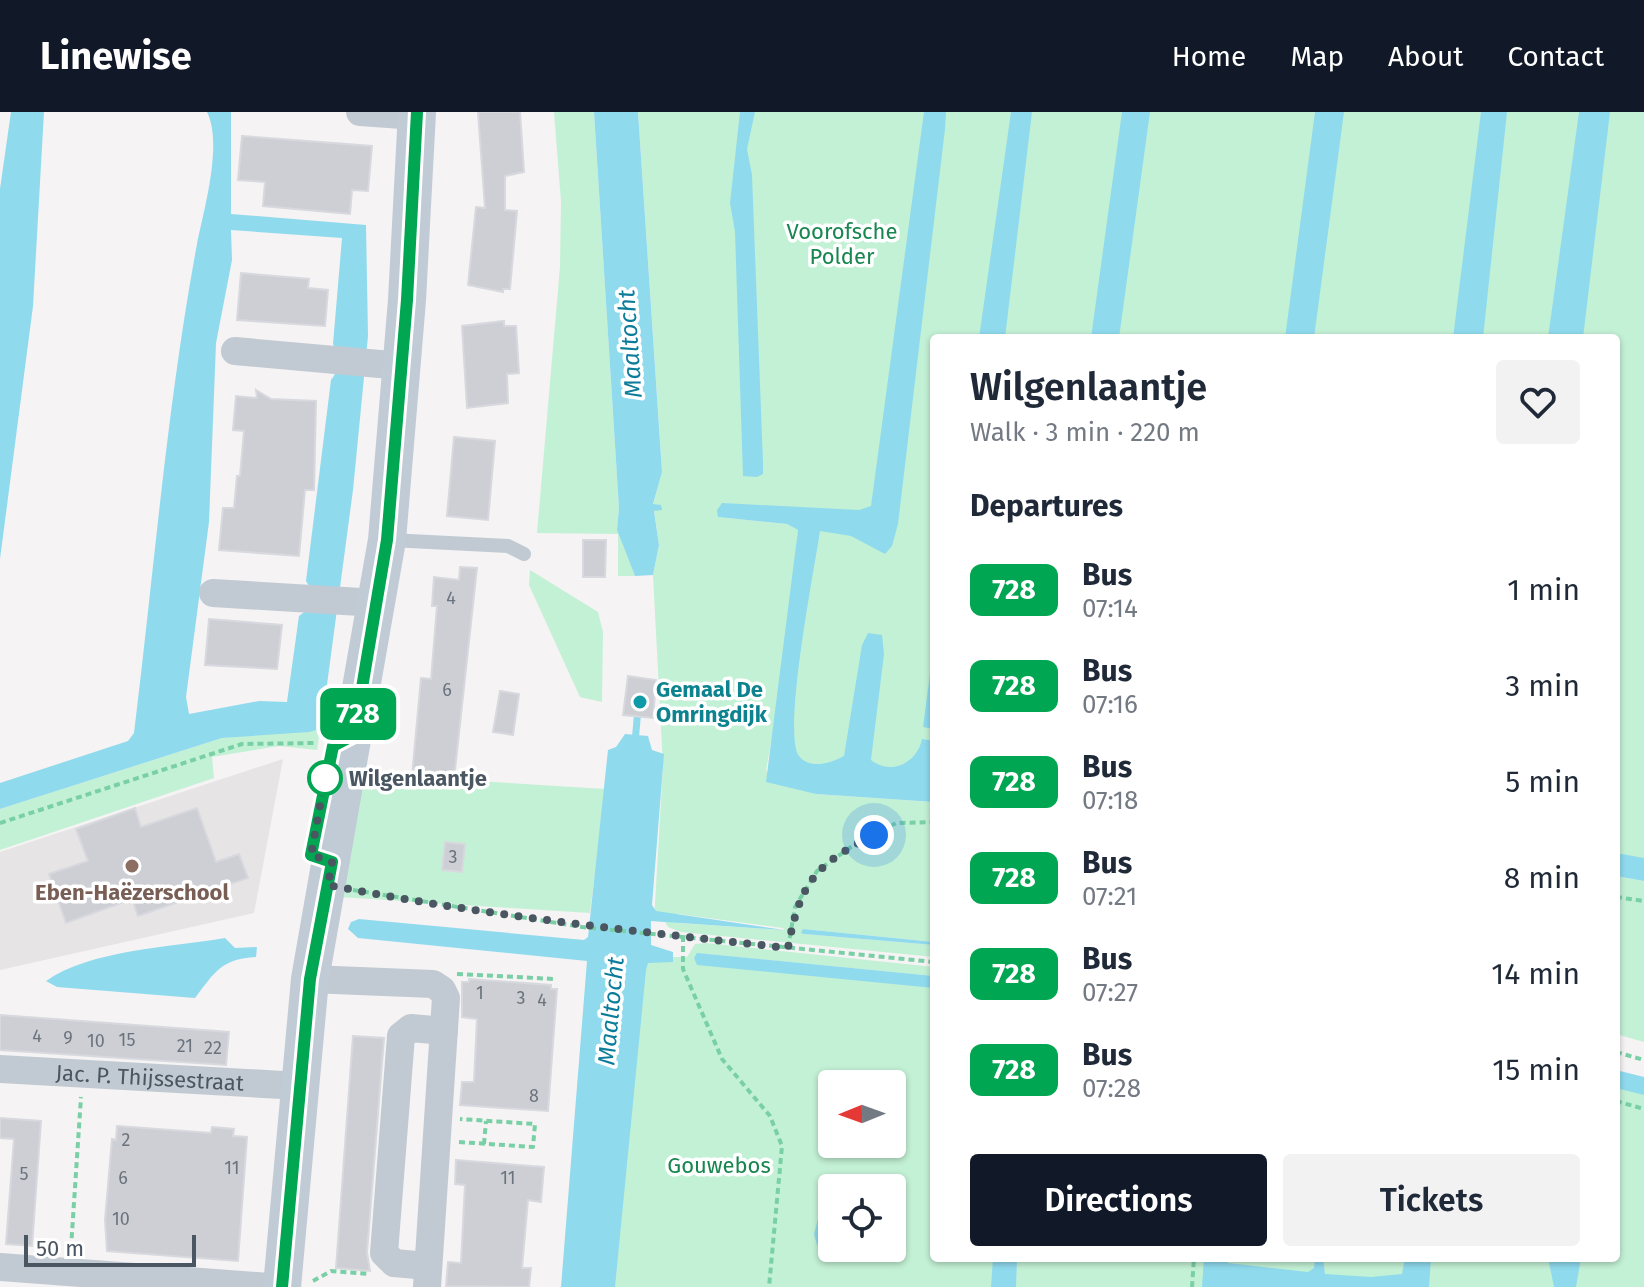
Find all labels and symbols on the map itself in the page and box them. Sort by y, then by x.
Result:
park label: Voorofsche Polder [787,218,898,270]
water label: Maaltocht [612,288,648,399]
house number: 4 [446,587,456,609]
place label: Gemaal De Omringdijk [656,676,768,728]
house number: 6 [442,679,452,701]
line badge: 728 [312,688,404,740]
marker: Gemaal De Omringdijk [631,693,649,711]
marker: Wilgenlaantje [308,761,342,795]
place label: Wilgenlaantje [349,765,487,792]
your location [854,815,894,855]
house number: 3 [449,846,457,868]
marker: Eben-Haëzerschool [123,857,141,875]
place label: Eben-Haëzerschool [35,879,229,906]
water label: Maaltocht [592,955,630,1066]
house number: 1 [476,982,484,1004]
house number: 3 [517,987,525,1009]
house number: 4 [537,989,547,1011]
house number: 4 [32,1025,42,1047]
house number: 9 [63,1027,73,1049]
house number: 15 [119,1029,135,1051]
house number: 10 [87,1030,105,1052]
house number: 21 [177,1035,193,1057]
house number: 22 [204,1037,222,1059]
street label: Jac. P. Thijssestraat [55,1059,245,1096]
north arrow [818,1070,906,1158]
house number: 8 [529,1085,539,1107]
house number: 2 [122,1129,131,1151]
park label: Gouwebos [667,1152,771,1179]
house number: 11 [224,1157,240,1179]
house number: 5 [19,1163,29,1185]
house number: 6 [118,1167,128,1189]
house number: 11 [500,1167,516,1189]
house number: 10 [112,1208,130,1230]
scale bar [24,1231,196,1267]

